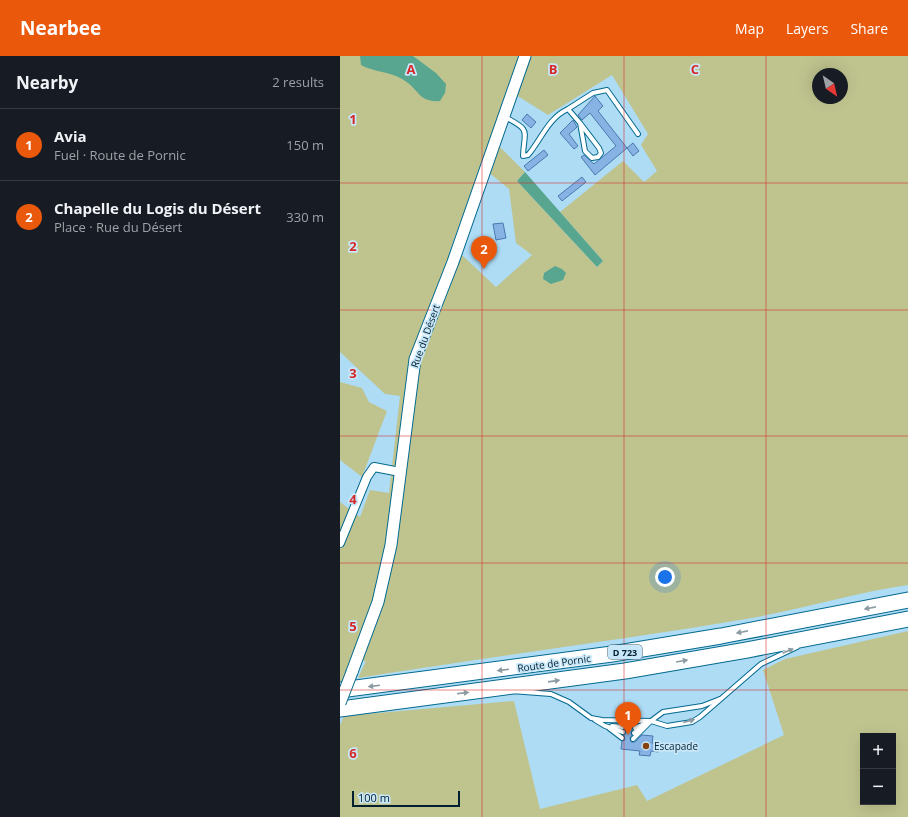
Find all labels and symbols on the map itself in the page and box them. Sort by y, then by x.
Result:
text: A [407,60,416,78]
text: B [549,60,558,78]
text: C [691,60,699,78]
north arrow [812,68,848,104]
text: 1 [349,110,357,128]
pin: 2 [471,236,497,269]
text: 2 [349,237,357,255]
street label: Rue du Désert [407,302,443,370]
text: 3 [349,364,357,382]
text: 4 [349,490,357,508]
your location [655,567,675,587]
one-way arrow [864,605,876,611]
text: 5 [349,617,357,635]
one-way arrow [736,630,748,636]
road number: D 723 [608,645,642,659]
one-way arrow [782,648,793,654]
street label: Route de Pornic [516,651,592,675]
one-way arrow [676,658,688,664]
one-way arrow [497,666,509,673]
one-way arrow [548,678,560,684]
one-way arrow [368,683,380,689]
one-way arrow [457,690,469,696]
pin: 1 [615,702,641,735]
one-way arrow [682,718,695,724]
place label: Escapade [654,739,698,753]
marker: Escapade [641,741,651,751]
text: 6 [349,744,357,762]
scale bar [352,789,460,808]

